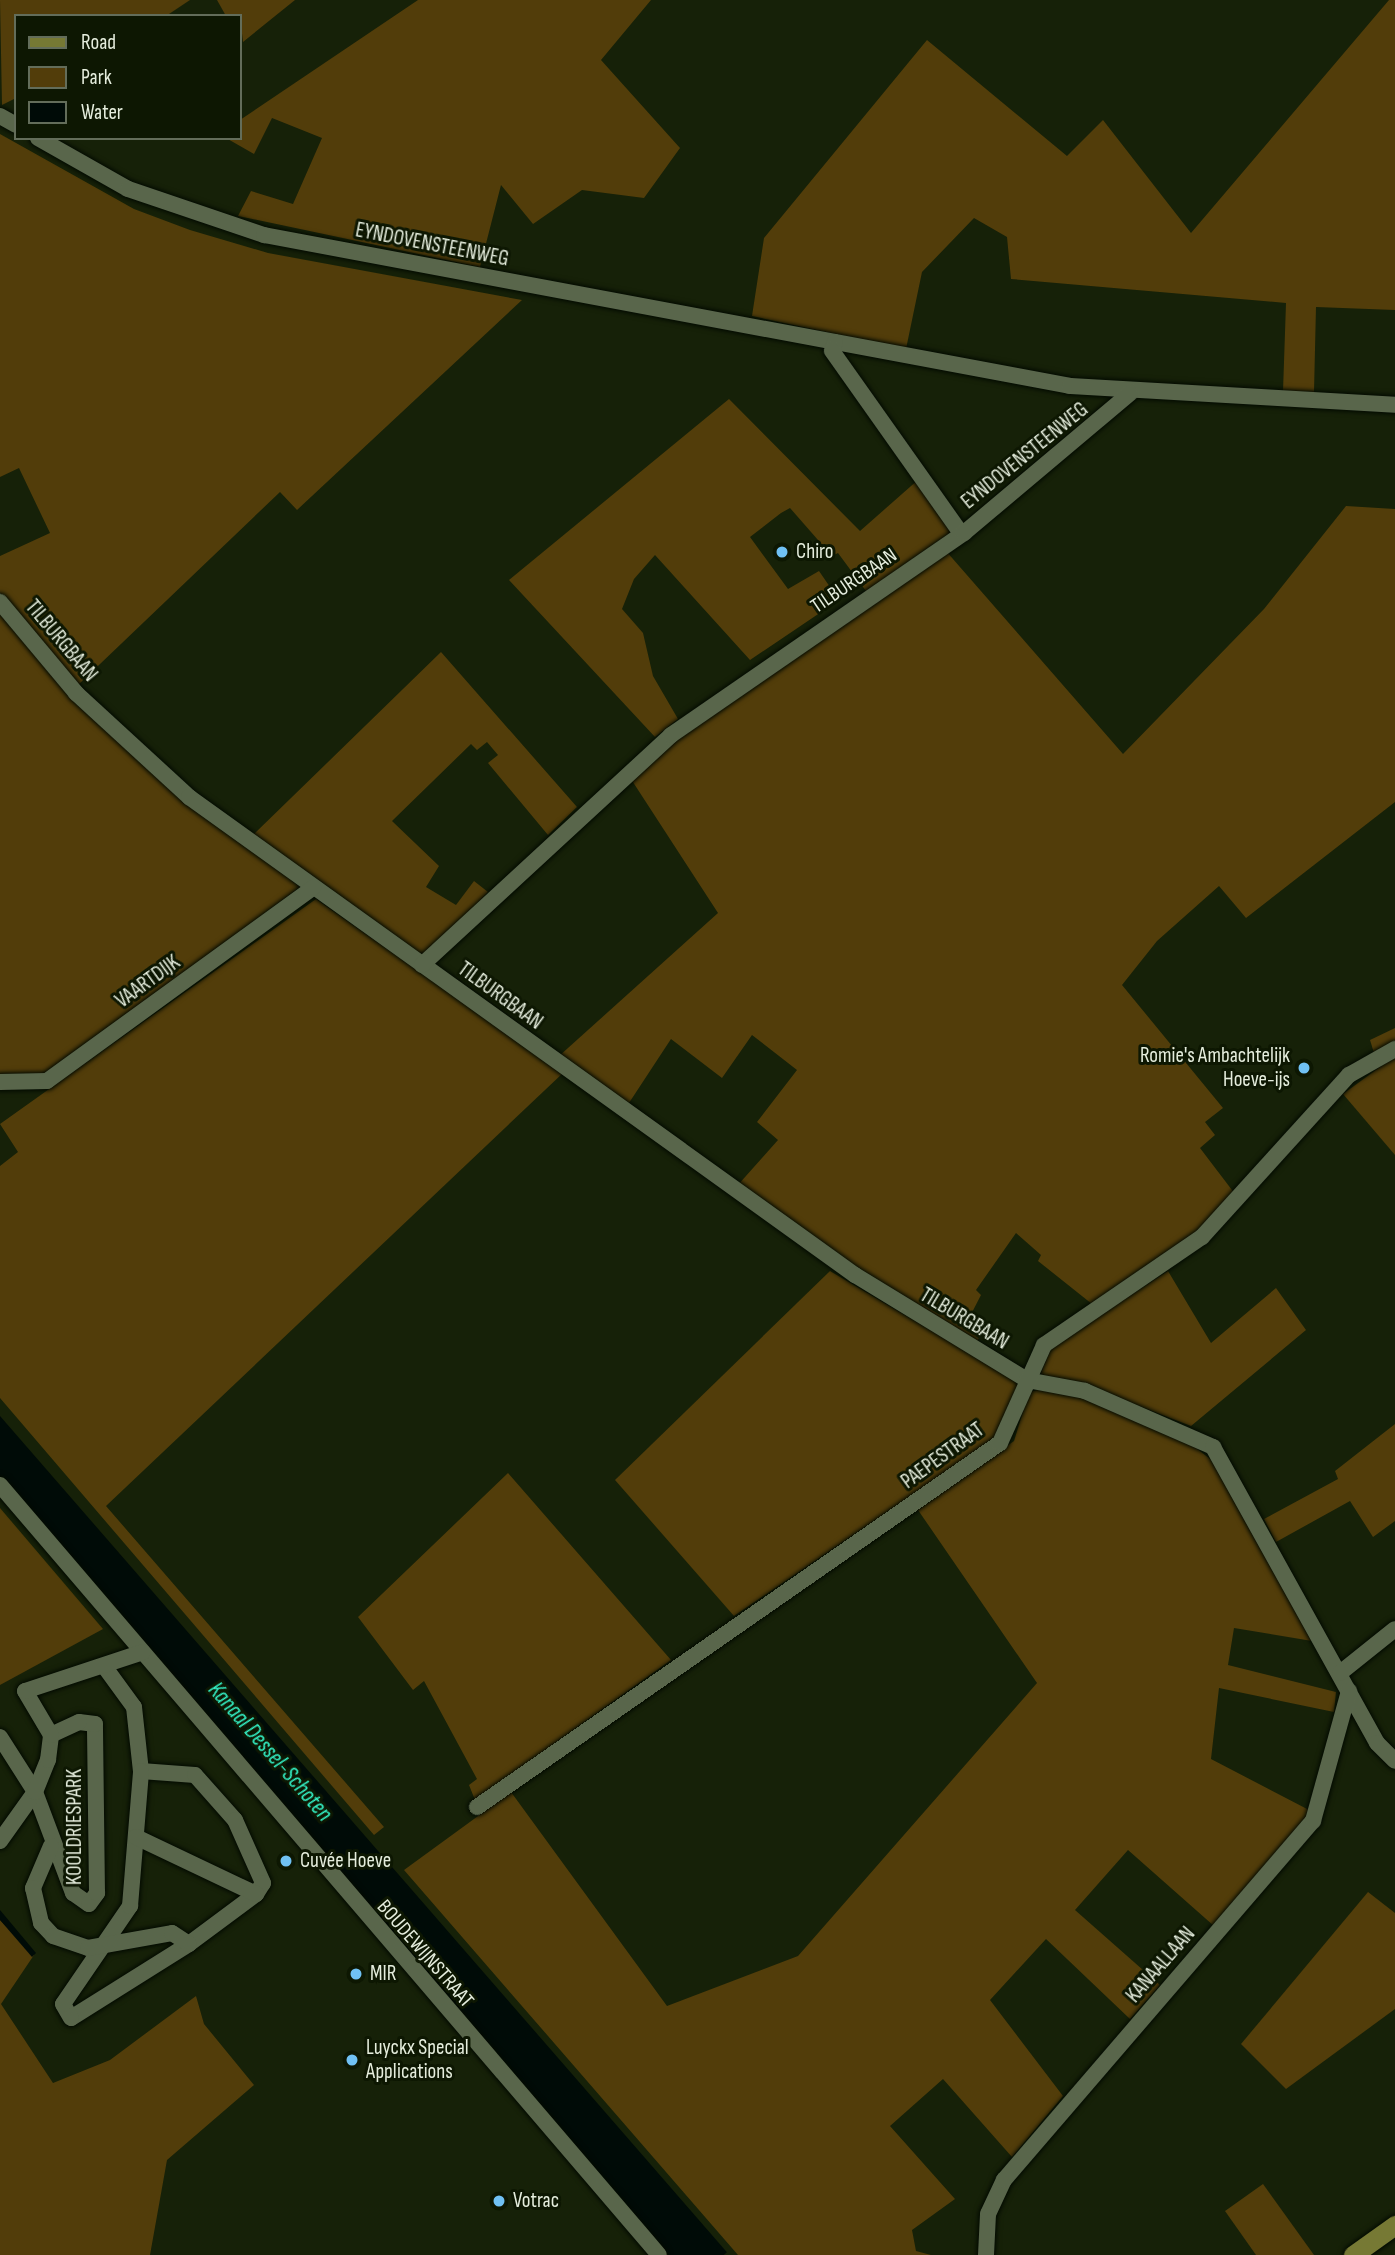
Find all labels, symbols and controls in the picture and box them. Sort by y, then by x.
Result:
legend [14,14,242,140]
text: Road [81,30,116,55]
text: Park [81,65,112,90]
text: Water [81,100,123,125]
street label: EYNDOVENSTEENWEG [353,218,511,272]
street label: EYNDOVENSTEENWEG [957,397,1093,515]
place label: Chiro [796,539,833,565]
street label: TILBURGBAAN [806,543,902,619]
marker: Chiro [774,544,790,560]
street label: TILBURGBAAN [20,595,102,687]
street label: VAARTDIJK [111,950,185,1014]
street label: TILBURGBAAN [453,957,547,1035]
place label: Romie's Ambachtelijk Hoeve-ijs [1140,1043,1290,1093]
marker: Romie's Ambachtelijk Hoeve-ijs [1296,1060,1312,1076]
street label: TILBURGBAAN [915,1283,1013,1355]
street label: PAEPESTRAAT [897,1417,989,1495]
water label: Kanaal Dessel-Schoten [202,1677,338,1827]
street label: KOOLDRIESPARK [62,1769,88,1885]
place label: Cuvée Hoeve [300,1848,391,1874]
marker: Cuvée Hoeve [278,1853,294,1869]
street label: BOUDEWIJNSTRAAT [371,1895,479,2013]
street label: KANAALLAAN [1121,1922,1201,2008]
place label: MIR [370,1961,396,1987]
marker: MIR [348,1966,364,1982]
place label: Luyckx Special Applications [366,2035,469,2085]
marker: Luyckx Special Applications [344,2052,360,2068]
place label: Votrac [513,2188,559,2214]
marker: Votrac [491,2193,507,2209]

